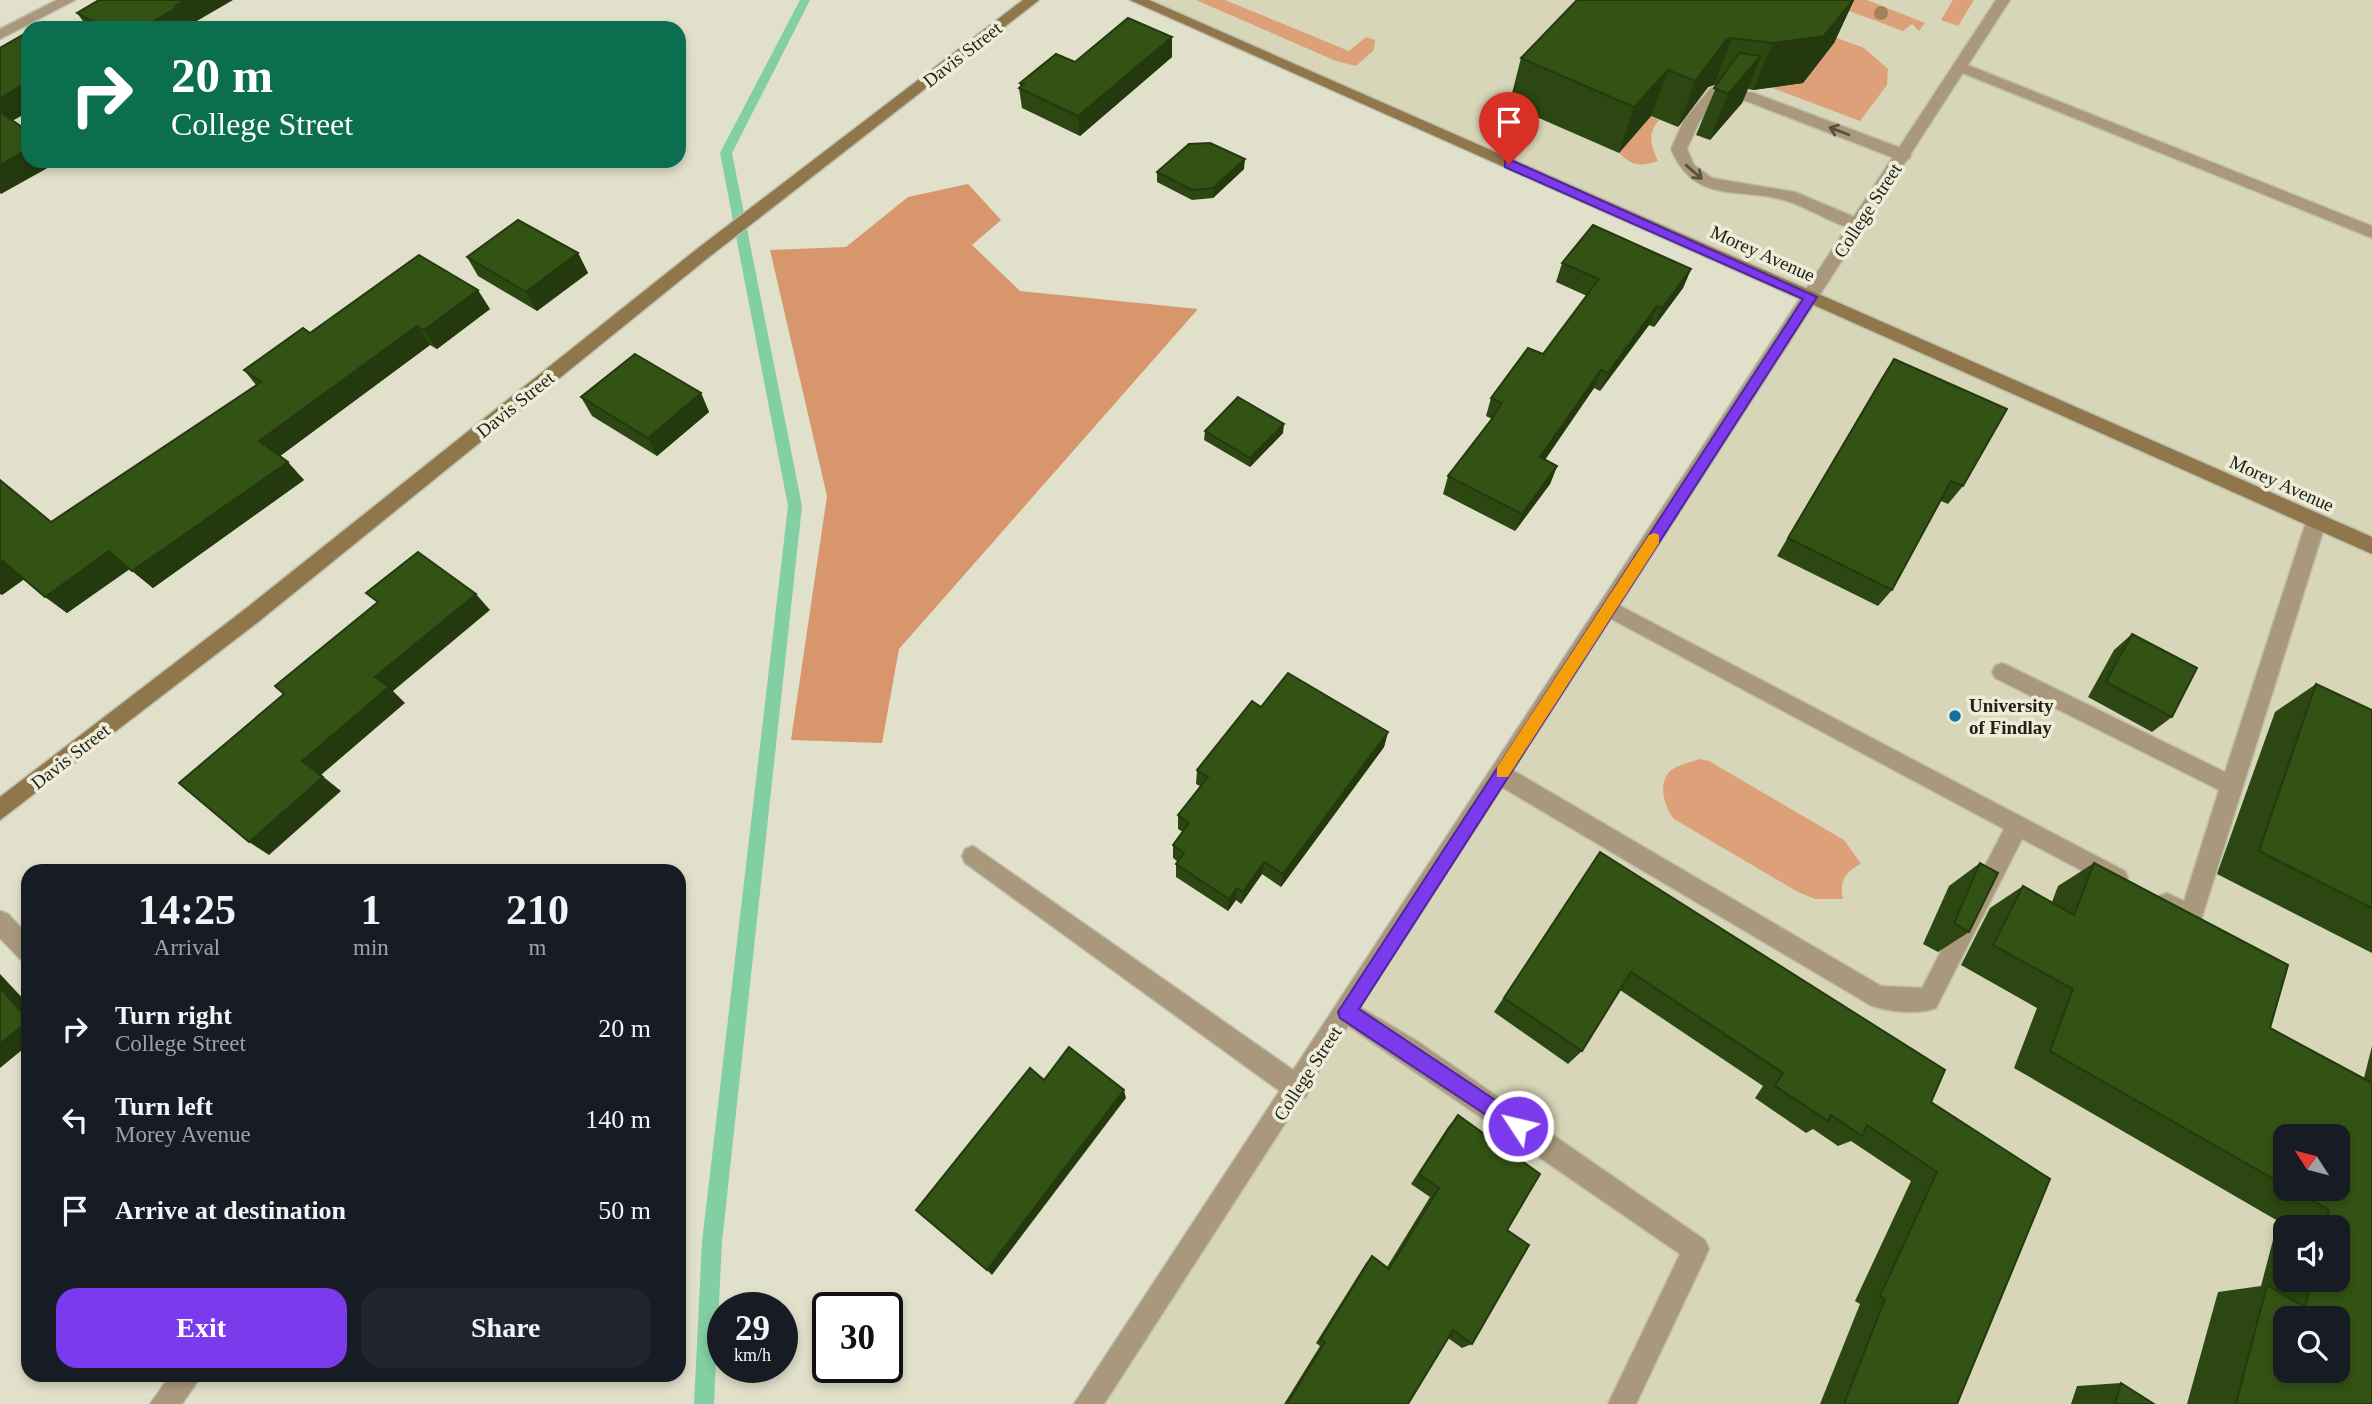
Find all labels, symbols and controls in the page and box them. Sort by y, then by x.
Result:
street label: Davis Street [919,17,1006,91]
text: 20 m [171,48,273,103]
icon: right [56,49,147,140]
pin [1479,92,1539,164]
icon: arrive [1490,103,1528,141]
text: College Street [171,106,353,142]
one-way arrow [1829,123,1851,136]
street label: College Street [1829,159,1906,261]
one-way arrow [1685,164,1703,180]
street label: Morey Avenue [1707,221,1818,286]
street label: Davis Street [472,366,559,442]
street label: Morey Avenue [2226,451,2337,516]
place label: University of Findlay [1969,695,2054,738]
marker: University of Findlay [1947,708,1963,724]
street label: Davis Street [27,719,114,793]
text: 14:25 [138,887,236,933]
text: 1 [360,887,381,933]
text: 210 [506,887,569,933]
text: Arrival [154,935,220,960]
text: min [353,935,389,960]
text: m [528,935,546,960]
text: Turn right [115,1001,232,1030]
icon: right [56,1010,94,1048]
text: 20 m [598,1014,651,1043]
street label: College Street [1269,1022,1346,1124]
text: College Street [115,1031,246,1056]
position arrow [1481,1089,1555,1163]
text: Turn left [115,1092,213,1121]
icon: left [56,1101,94,1139]
text: 140 m [585,1105,651,1134]
text: Morey Avenue [115,1122,251,1147]
north arrow [2273,1124,2350,1200]
map controls [2273,1124,2350,1383]
icon: arrive [56,1192,94,1230]
text: Arrive at destination [115,1196,346,1225]
text: 50 m [598,1196,651,1225]
button: sound [2273,1215,2350,1292]
button: Exit [56,1288,347,1368]
button: Share [361,1288,651,1368]
speed limit sign: 30 [812,1292,903,1383]
button: search [2273,1306,2350,1383]
text: 29 [735,1309,770,1348]
text: km/h [734,1345,771,1365]

